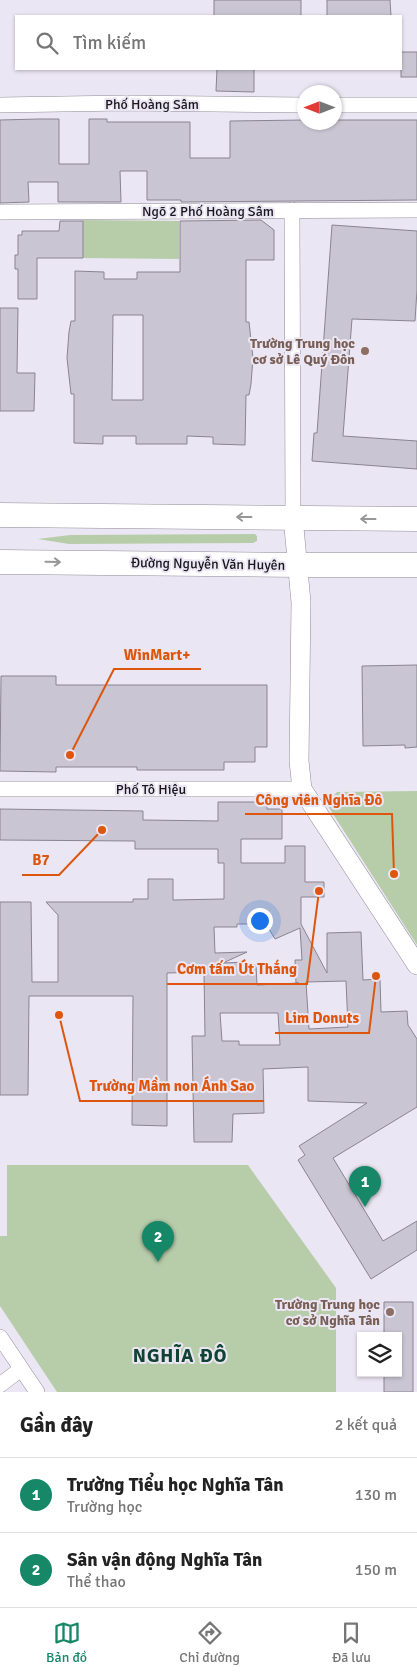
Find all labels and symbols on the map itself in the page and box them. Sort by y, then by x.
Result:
north arrow [297,85,342,130]
street label: Phố Hoàng Sâm [105,96,199,113]
street label: Ngõ 2 Phố Hoàng Sâm [142,203,274,220]
place label: Trường Trung học cơ sở Lê Quý Đôn [250,335,355,368]
marker: Trường Trung học cơ sở Lê Quý Đôn [359,345,371,357]
one-way arrow [237,512,253,522]
one-way arrow [361,514,377,524]
street label: Đường Nguyễn Văn Huyên [131,554,285,574]
one-way arrow [45,558,61,567]
callout: WinMart+ [114,639,201,669]
text: WinMart+ [124,646,190,664]
street label: Phố Tô Hiệu [116,781,186,798]
callout: Công viên Nghĩa Đô [245,784,392,814]
text: Công viên Nghĩa Đô [256,791,383,809]
callout: B7 [22,845,59,875]
text: B7 [32,851,50,869]
your location [247,908,273,934]
callout: Cơm tấm Út Thắng [167,954,307,984]
text: Cơm tấm Út Thắng [177,959,297,978]
callout: Lim Donuts [275,1003,369,1033]
text: Lim Donuts [285,1009,359,1027]
callout: Trường Mầm non Ánh Sao [80,1071,264,1101]
text: Trường Mầm non Ánh Sao [90,1076,255,1095]
pin: 1 [349,1166,381,1207]
pin: 2 [142,1221,174,1262]
place label: Trường Trung học cơ sở Nghĩa Tân [275,1296,380,1329]
marker: Trường Trung học cơ sở Nghĩa Tân [384,1306,396,1318]
district label: NGHĨA ĐÔ [133,1344,227,1368]

